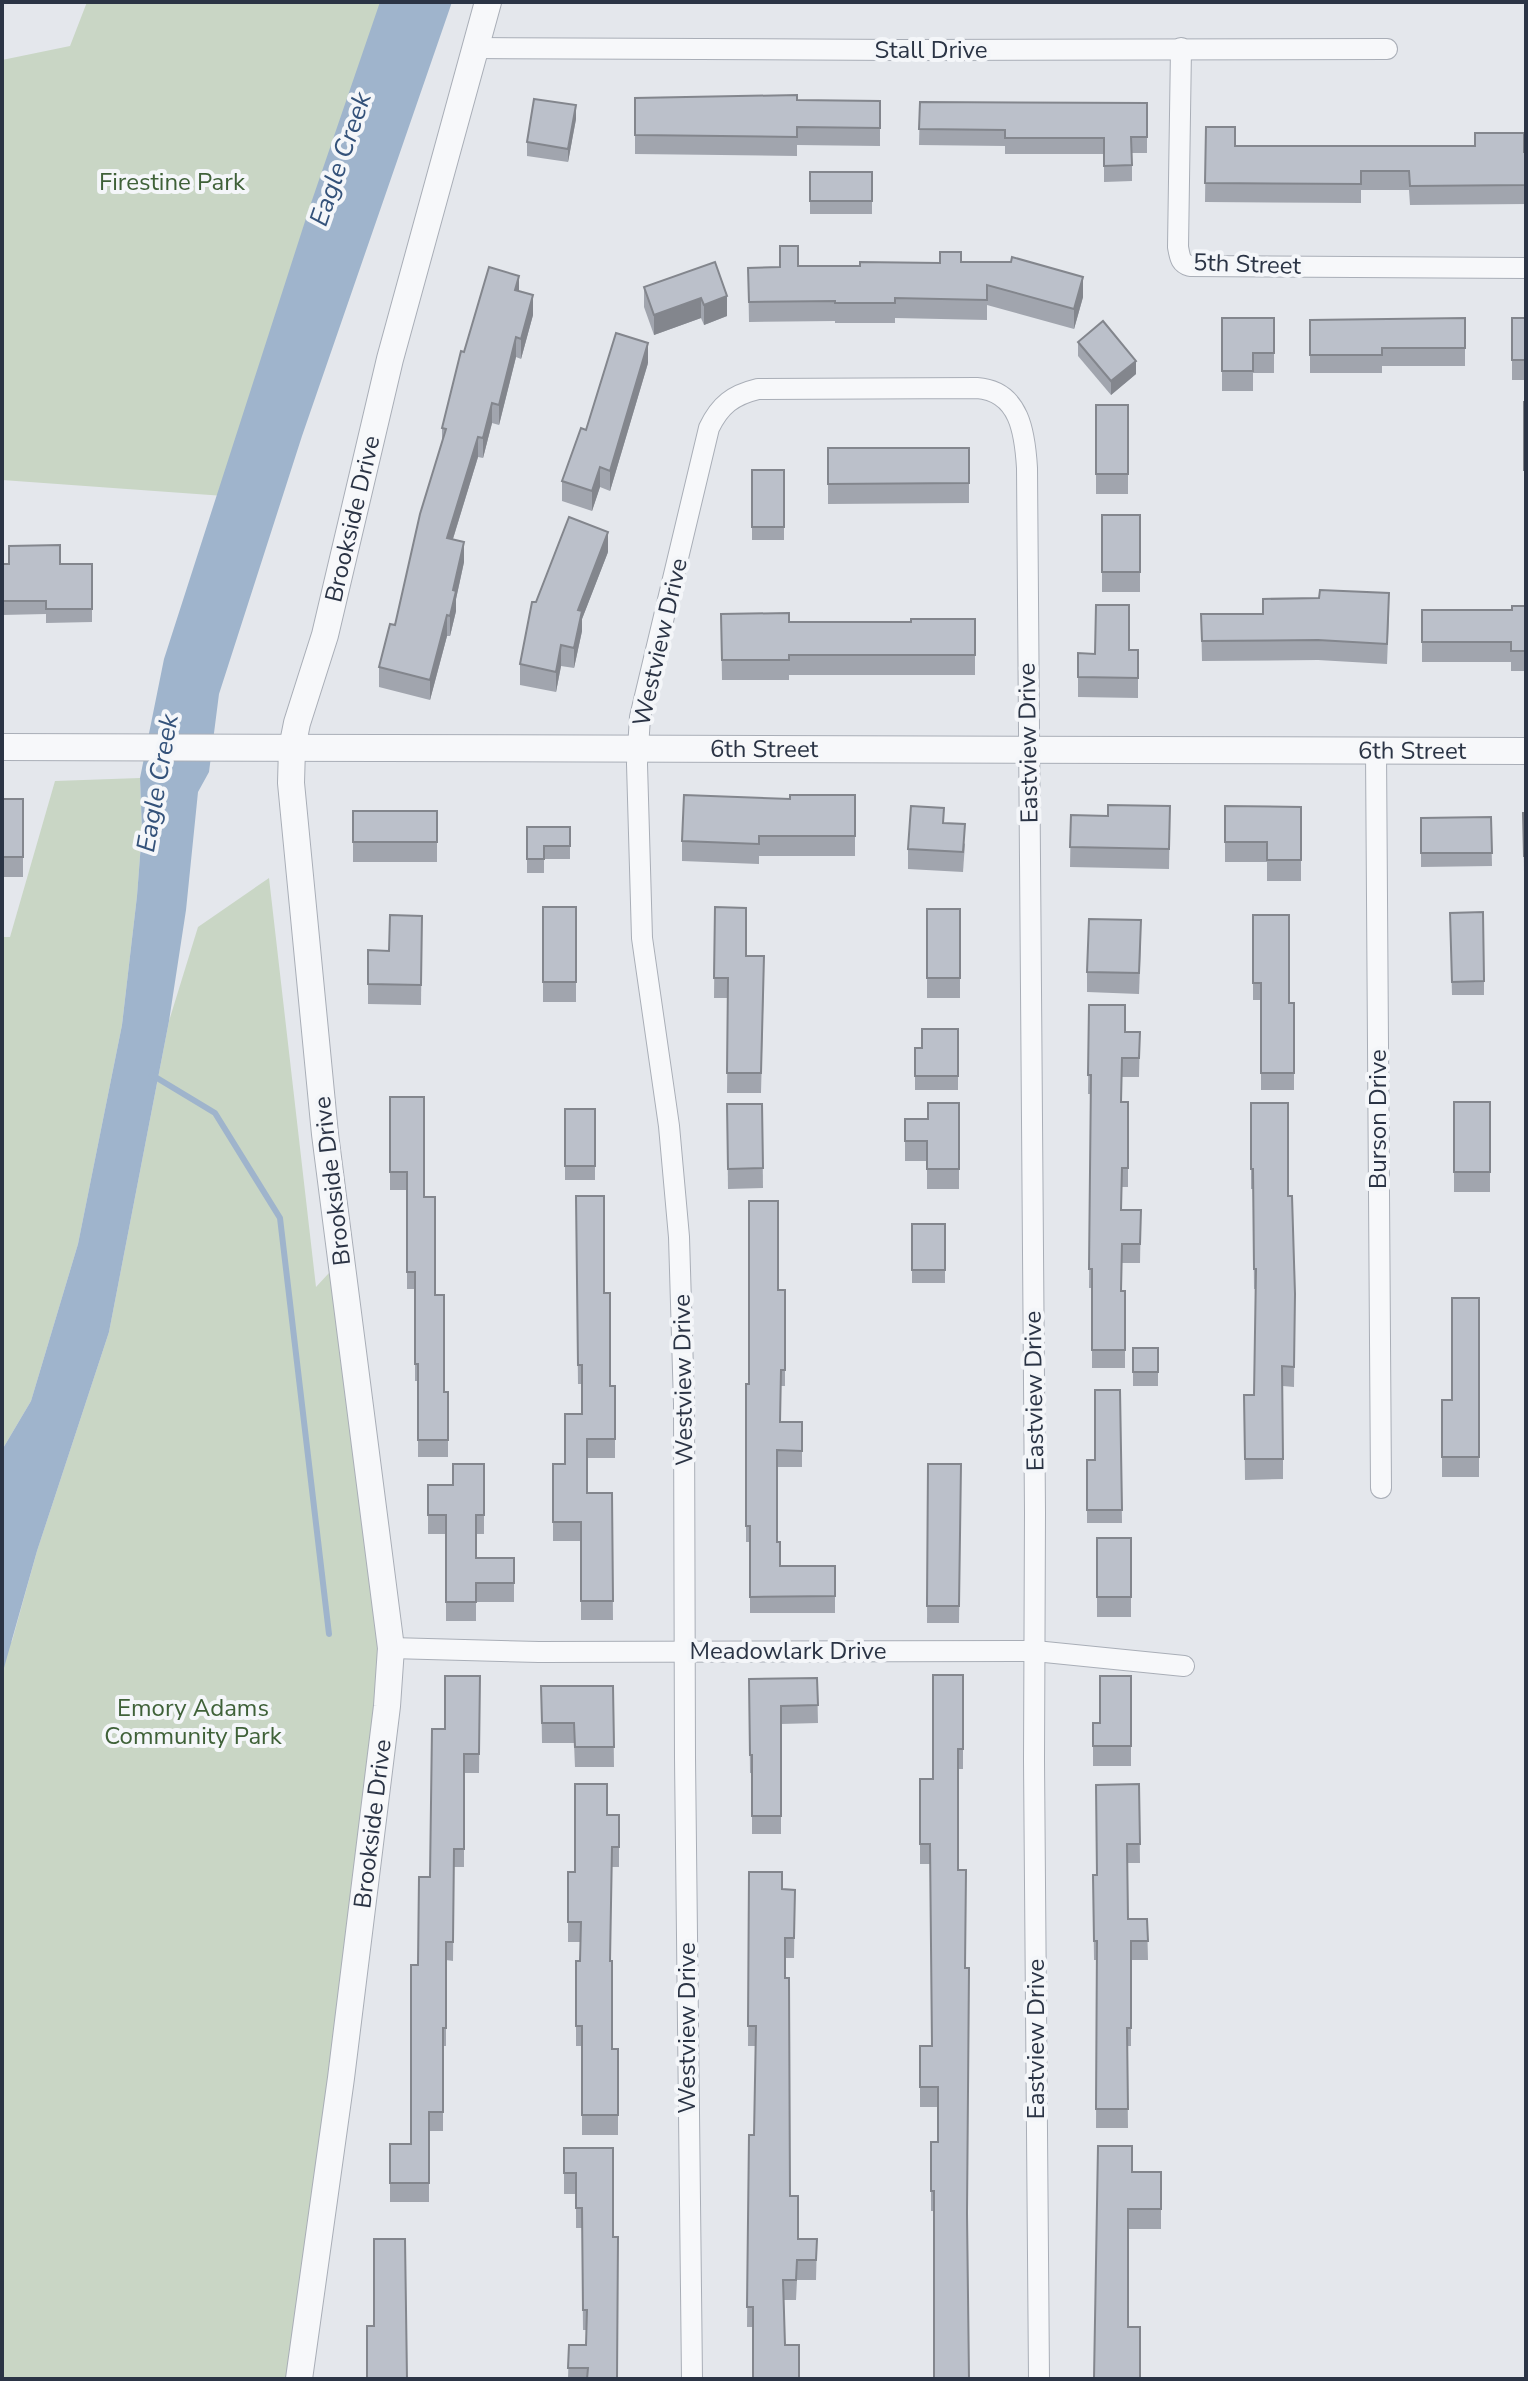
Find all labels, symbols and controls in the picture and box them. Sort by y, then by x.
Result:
street label: Stall Drive [874,34,988,66]
water label: Eagle Creek [301,87,380,231]
park label: Firestine Park [99,166,246,198]
street label: 5th Street [1192,246,1302,282]
street label: Brookside Drive [317,432,387,605]
street label: Westview Drive [625,555,695,729]
street label: Eastview Drive [1011,663,1045,823]
water label: Eagle Creek [128,710,187,855]
street label: 6th Street [710,733,819,765]
street label: 6th Street [1358,735,1467,767]
street label: Burson Drive [1362,1049,1394,1189]
street label: Brookside Drive [306,1095,358,1267]
street label: Westview Drive [666,1294,700,1466]
street label: Eastview Drive [1017,1311,1051,1471]
street label: Meadowlark Drive [690,1635,886,1667]
park label: Emory Adams Community Park [104,1692,283,1752]
street label: Brookside Drive [346,1737,399,1910]
street label: Westview Drive [671,1942,703,2114]
street label: Eastview Drive [1020,1959,1052,2119]

